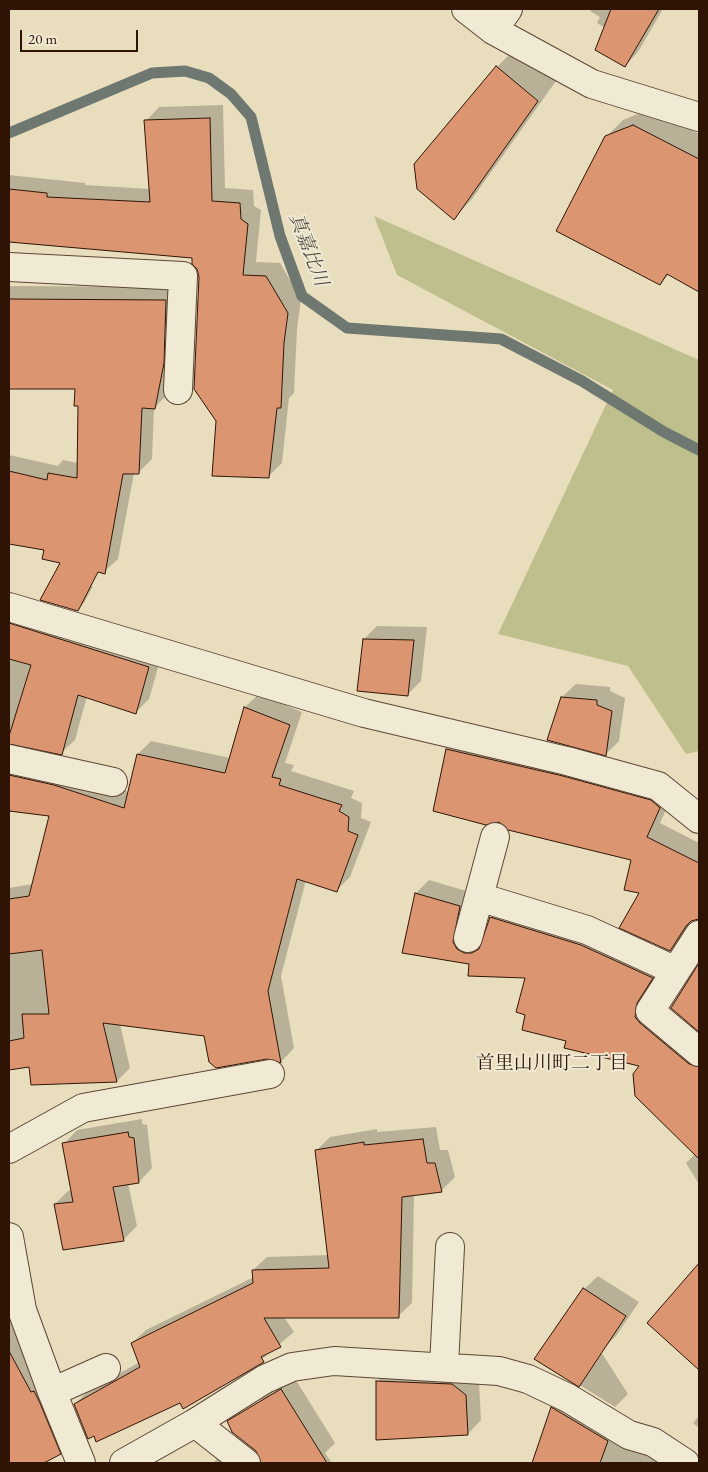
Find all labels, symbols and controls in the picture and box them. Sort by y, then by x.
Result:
scale bar [22,20,140,52]
text: 20 m [28,29,57,48]
water label: 真嘉比川 [284,210,332,290]
district label: 首里山川町二丁目 [476,1053,628,1075]

